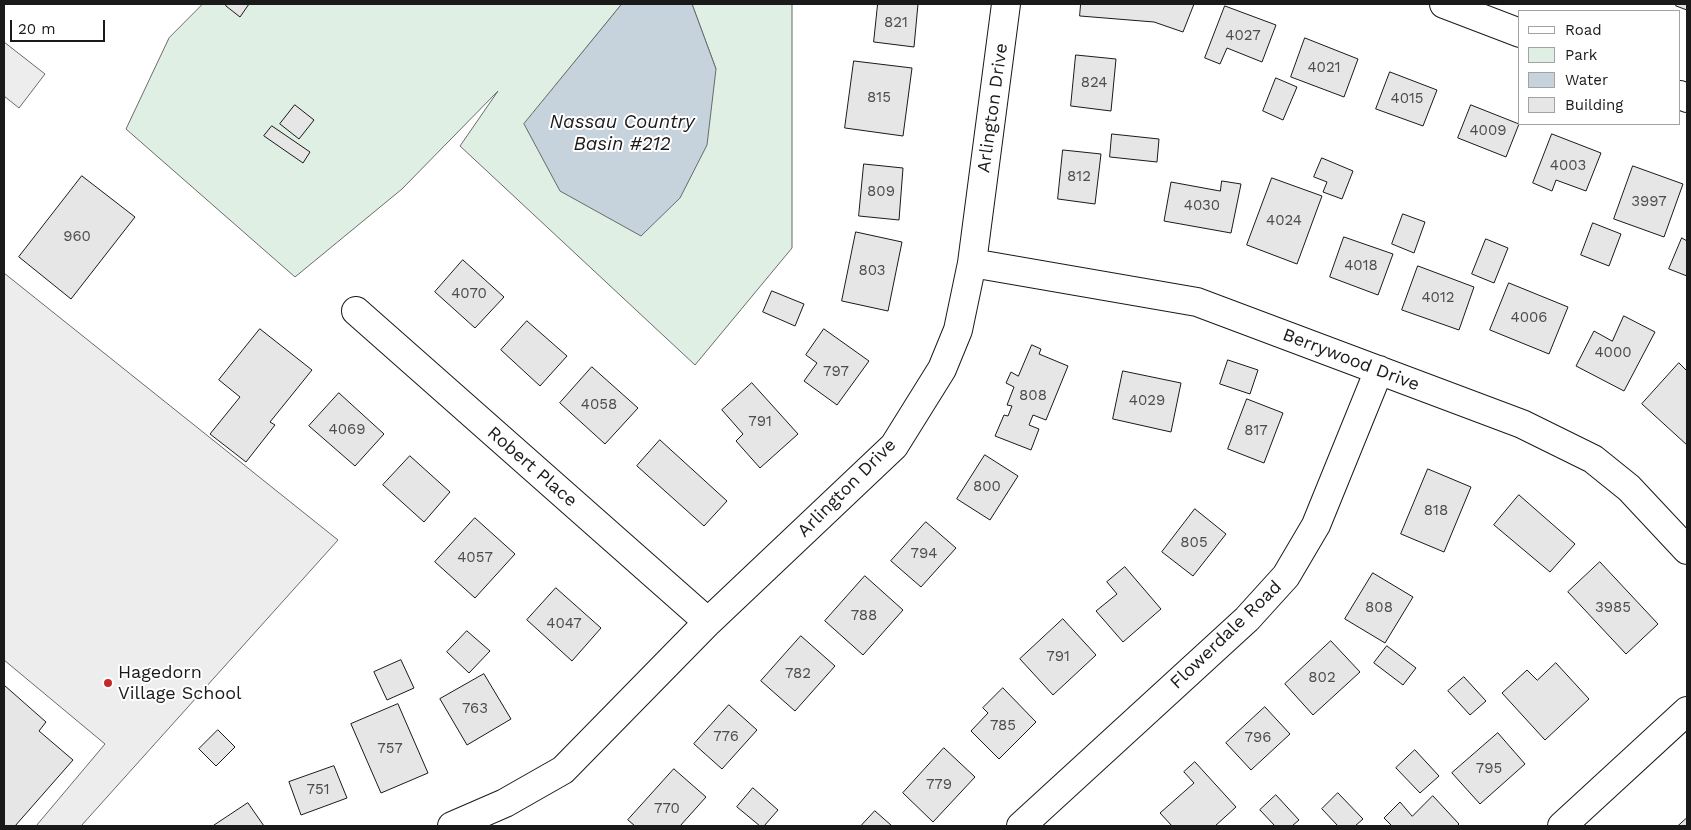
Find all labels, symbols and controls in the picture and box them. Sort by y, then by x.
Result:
scale bar [12,10,108,42]
legend [1518,10,1681,125]
house number: 821 [884,14,908,32]
text: 20 m [18,20,56,38]
text: Road [1565,21,1602,39]
house number: 4027 [1225,27,1261,45]
street label: Arlington Drive [973,42,1013,174]
text: Park [1565,46,1597,64]
house number: 4021 [1307,59,1341,77]
text: Water [1565,71,1608,89]
house number: 824 [1081,74,1107,92]
house number: 815 [867,89,891,107]
house number: 4015 [1390,90,1424,108]
text: Building [1565,96,1623,114]
water label: Nassau Country Basin #212 [549,111,695,155]
house number: 4009 [1469,122,1507,140]
house number: 4003 [1550,157,1586,175]
house number: 812 [1067,168,1091,186]
house number: 809 [867,183,895,201]
house number: 3997 [1631,193,1667,211]
house number: 4030 [1184,197,1220,215]
house number: 4024 [1266,212,1302,230]
house number: 960 [63,228,91,246]
house number: 4018 [1344,257,1378,275]
house number: 803 [858,262,886,280]
house number: 4070 [451,285,487,303]
house number: 4012 [1421,289,1455,307]
house number: 4006 [1511,309,1547,327]
street label: Berrywood Drive [1280,324,1422,396]
house number: 4000 [1594,344,1632,362]
house number: 797 [823,363,849,381]
house number: 808 [1019,387,1047,405]
house number: 4029 [1129,392,1165,410]
house number: 4058 [581,396,617,414]
house number: 791 [748,413,772,431]
house number: 4069 [329,421,365,439]
street label: Robert Place [483,422,581,512]
house number: 817 [1244,422,1268,440]
street label: Arlington Drive [793,434,901,542]
house number: 800 [973,478,1001,496]
house number: 818 [1424,502,1448,520]
house number: 805 [1180,534,1208,552]
house number: 794 [911,545,937,563]
house number: 4057 [457,549,493,567]
street label: Flowerdale Road [1166,576,1286,694]
house number: 808 [1365,599,1393,617]
house number: 3985 [1595,599,1631,617]
house number: 788 [851,607,877,625]
house number: 4047 [546,615,582,633]
house number: 791 [1046,648,1070,666]
place label: Hagedorn Village School [118,662,242,704]
house number: 782 [785,665,811,683]
house number: 802 [1308,669,1336,687]
marker: Hagedorn Village School [102,677,114,689]
house number: 763 [462,700,488,718]
house number: 785 [990,717,1016,735]
house number: 776 [713,728,739,746]
house number: 796 [1245,729,1271,747]
house number: 757 [377,740,403,758]
house number: 795 [1476,760,1502,778]
house number: 779 [926,776,952,794]
house number: 751 [307,781,329,799]
house number: 770 [654,800,680,818]

